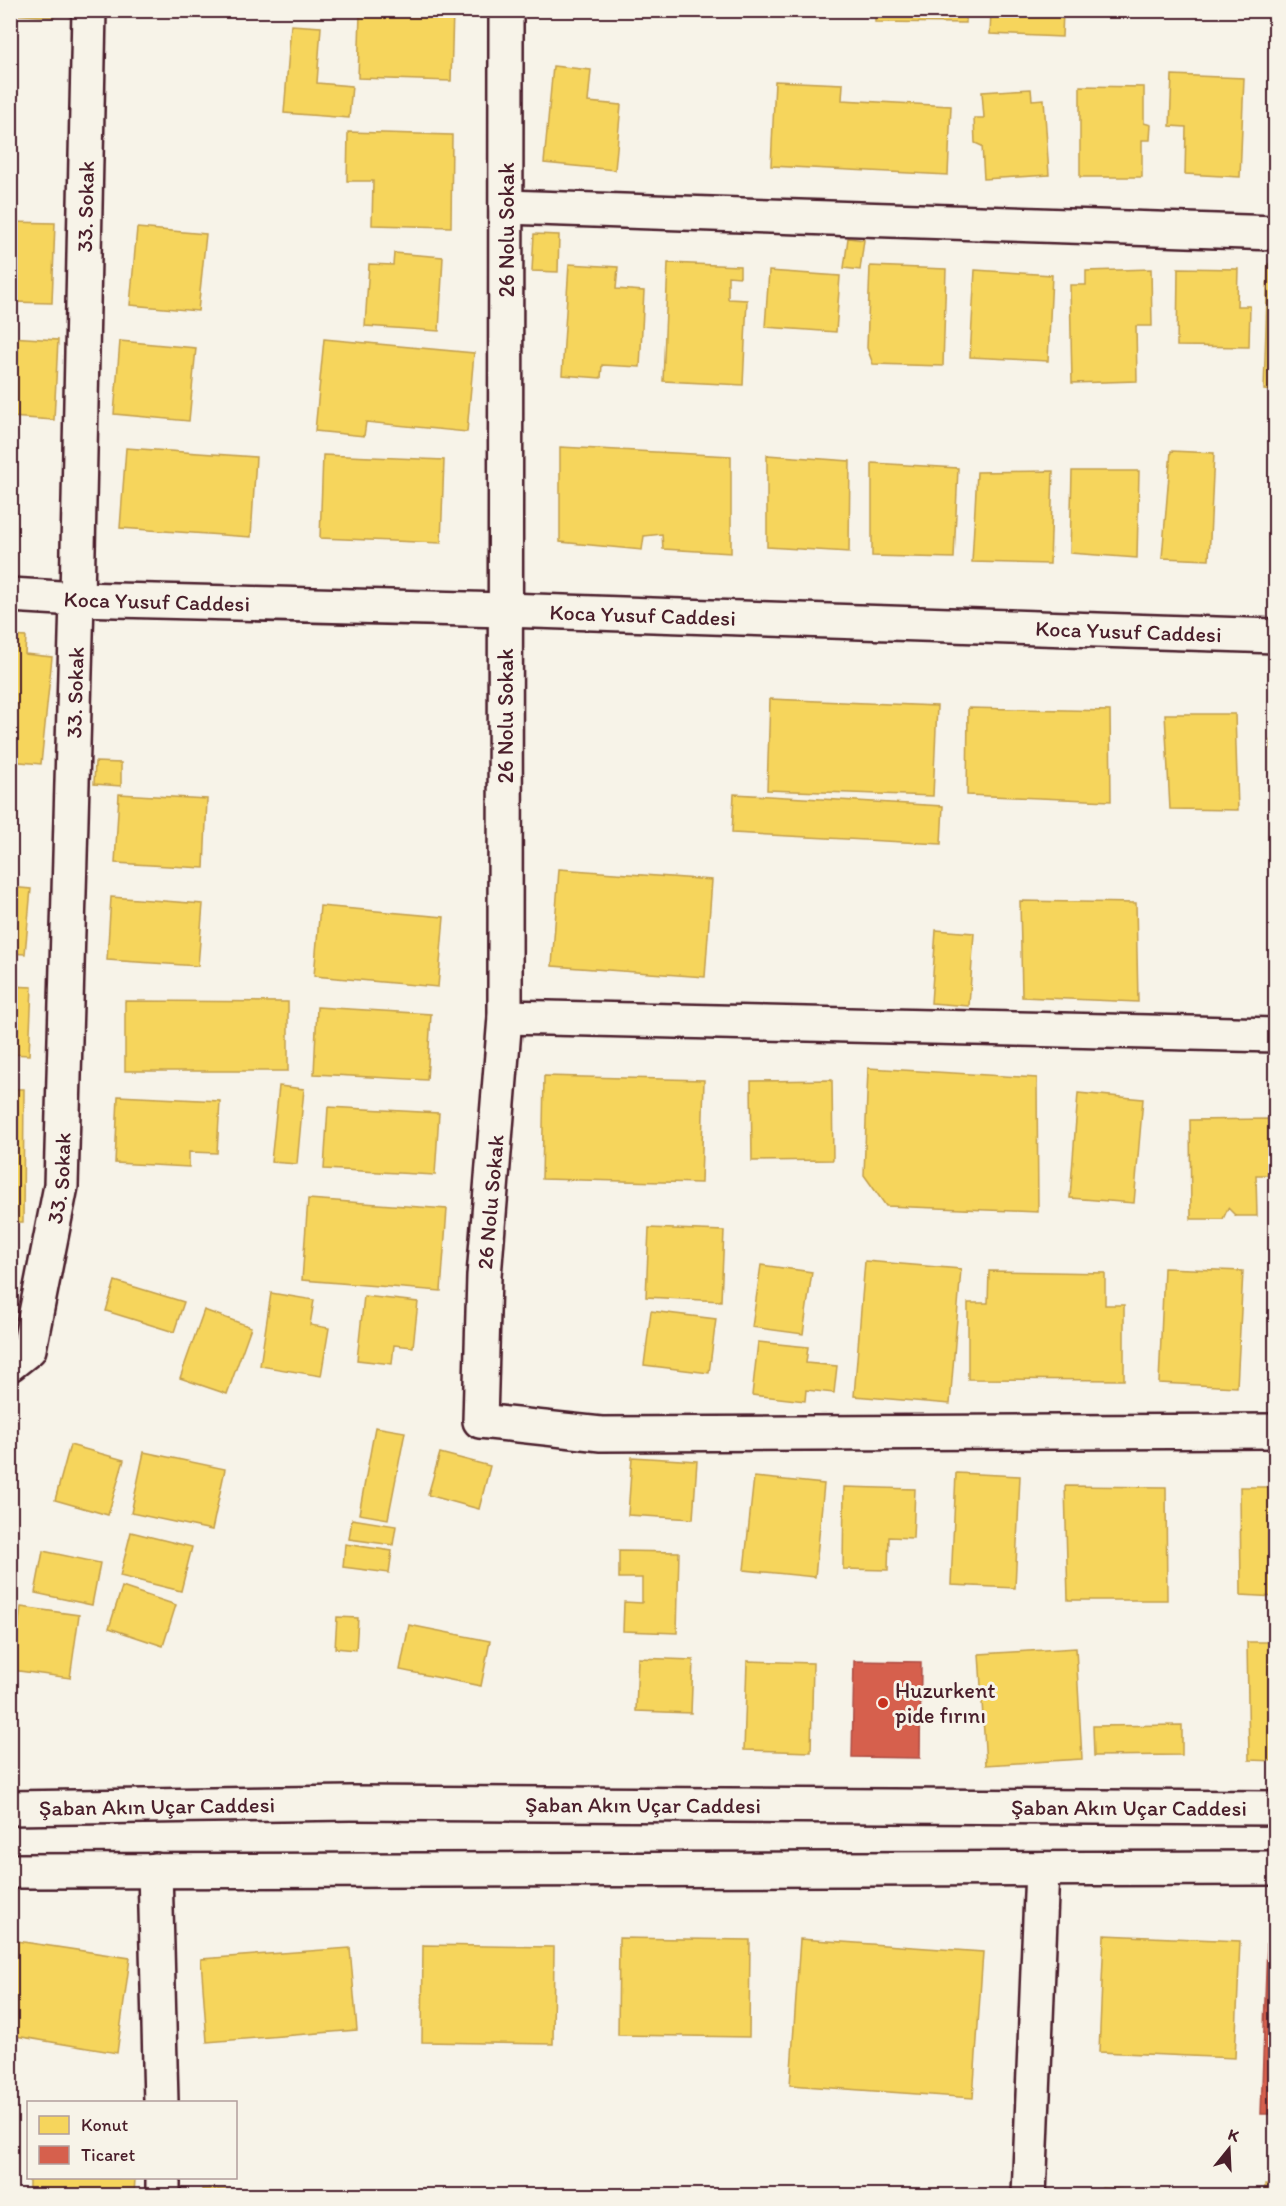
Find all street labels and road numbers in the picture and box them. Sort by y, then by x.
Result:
street label: 33. Sokak [71,161,100,253]
street label: 26 Nolu Sokak [493,162,520,298]
street label: Koca Yusuf Caddesi [63,585,250,617]
street label: Koca Yusuf Caddesi [549,599,736,632]
street label: Koca Yusuf Caddesi [1035,615,1222,648]
street label: 33. Sokak [60,646,90,739]
street label: 26 Nolu Sokak [492,648,519,784]
street label: 33. Sokak [41,1132,76,1226]
street label: 26 Nolu Sokak [471,1133,510,1270]
street label: Şaban Akın Uçar Caddesi [39,1791,275,1822]
street label: Şaban Akın Uçar Caddesi [525,1791,761,1819]
street label: Şaban Akın Uçar Caddesi [1011,1794,1247,1822]

